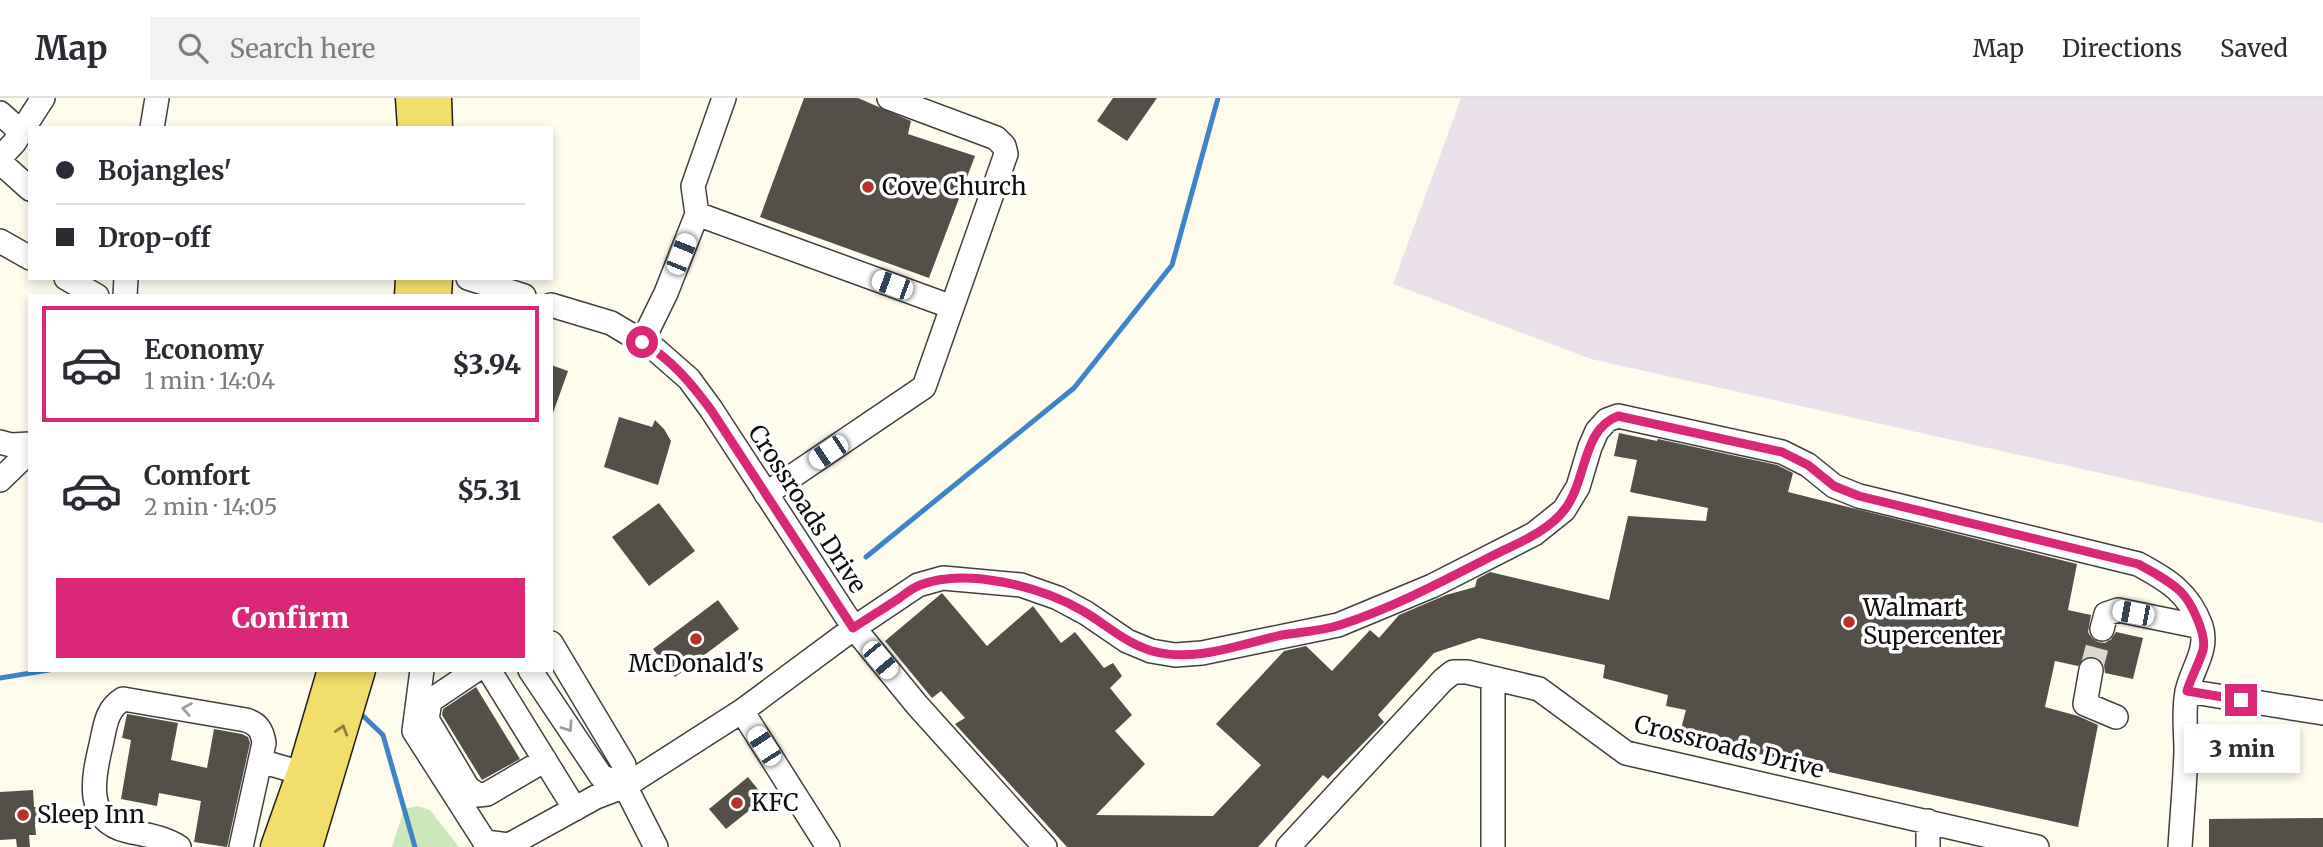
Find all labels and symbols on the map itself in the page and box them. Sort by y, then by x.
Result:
place label: Cove Church [882,171,1027,202]
marker: Cove Church [860,179,876,195]
car [664,231,699,277]
car [869,268,916,302]
route start [626,326,658,358]
street label: Crossroads Drive [741,419,873,599]
car [805,432,852,472]
place label: Walmart Supercenter [1862,592,2002,651]
car [2111,599,2156,627]
marker: Walmart Supercenter [1841,614,1857,630]
marker: McDonald's [688,631,704,647]
car [859,637,902,683]
place label: McDonald's [628,648,764,679]
route end [2225,684,2257,716]
one-way arrow [181,702,193,717]
street label: Crossroads Drive [1631,708,1827,785]
one-way arrow [560,719,572,732]
car [744,723,785,769]
callout: 3 min [2183,724,2299,774]
one-way arrow [333,725,348,737]
place label: KFC [751,787,799,818]
marker: KFC [729,795,745,811]
place label: Sleep Inn [37,799,145,830]
marker: Sleep Inn [15,807,31,823]

